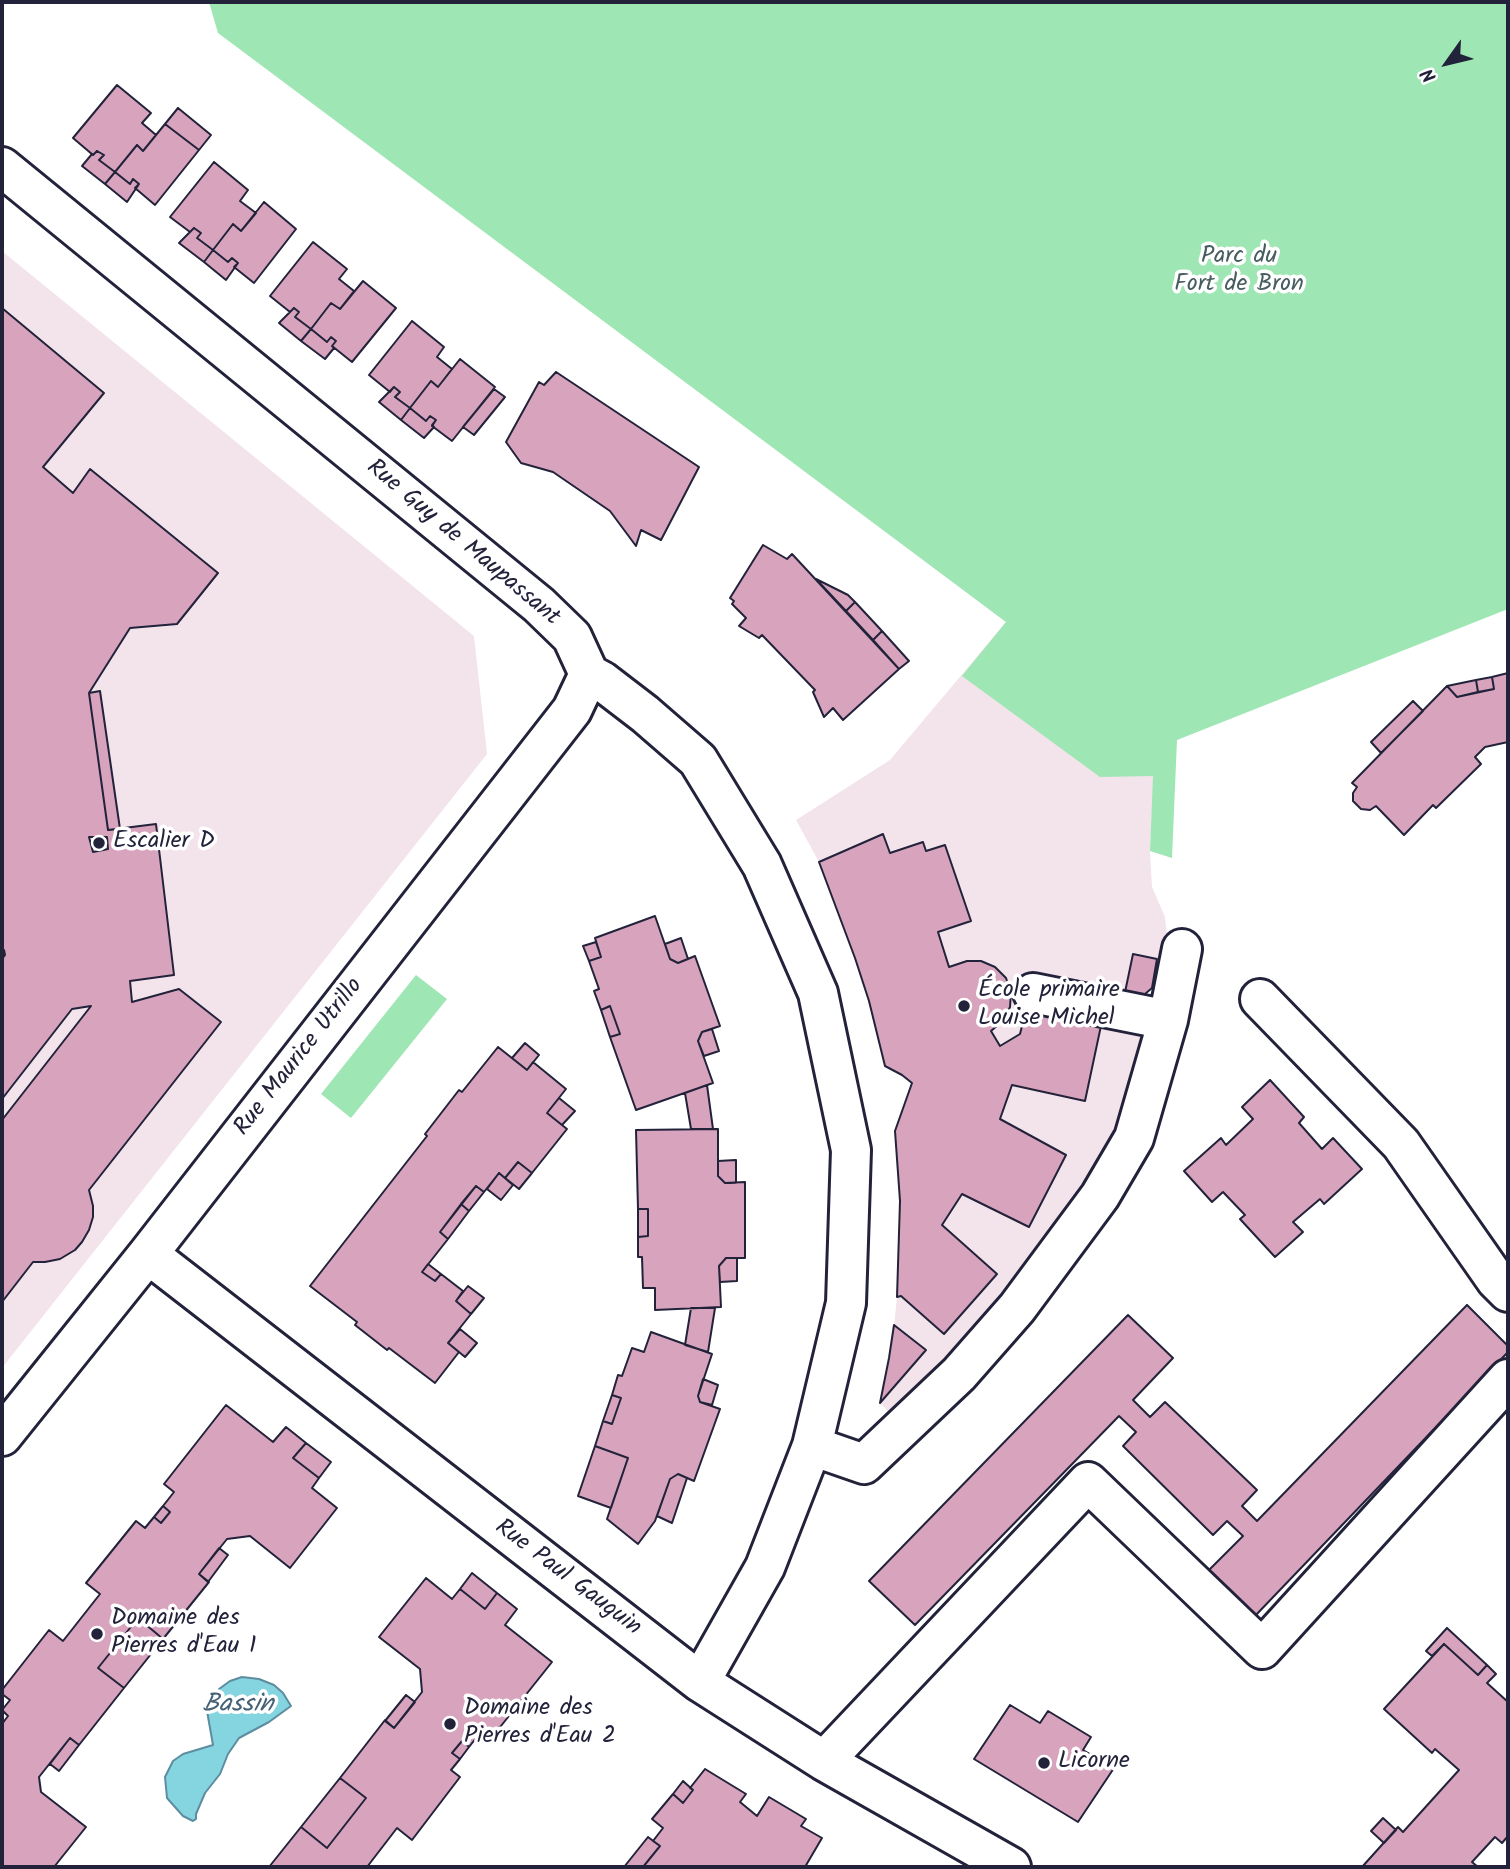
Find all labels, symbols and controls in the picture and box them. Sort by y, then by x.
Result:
north arrow [1412,28,1482,98]
text: N [1414,61,1445,88]
park label: Parc du Fort de Bron [1174,244,1304,300]
street label: Rue Guy de Maupassant [359,455,565,633]
place label: Escalier D [113,829,215,857]
marker: Escalier D [91,835,107,851]
street label: Rue Maurice Utrillo [229,973,371,1143]
place label: École primaire Louise Michel [978,978,1120,1034]
marker: École primaire Louise Michel [956,998,972,1014]
street label: Rue Paul Gauguin [488,1514,646,1644]
place label: Domaine des Pierres d'Eau 1 [111,1606,257,1662]
marker: Domaine des Pierres d'Eau 1 [89,1626,105,1642]
water label: Bassin [203,1691,273,1723]
place label: Domaine des Pierres d'Eau 2 [464,1696,616,1752]
marker: Domaine des Pierres d'Eau 2 [442,1716,458,1732]
place label: Licorne [1058,1749,1130,1777]
marker: Licorne [1036,1755,1052,1771]

